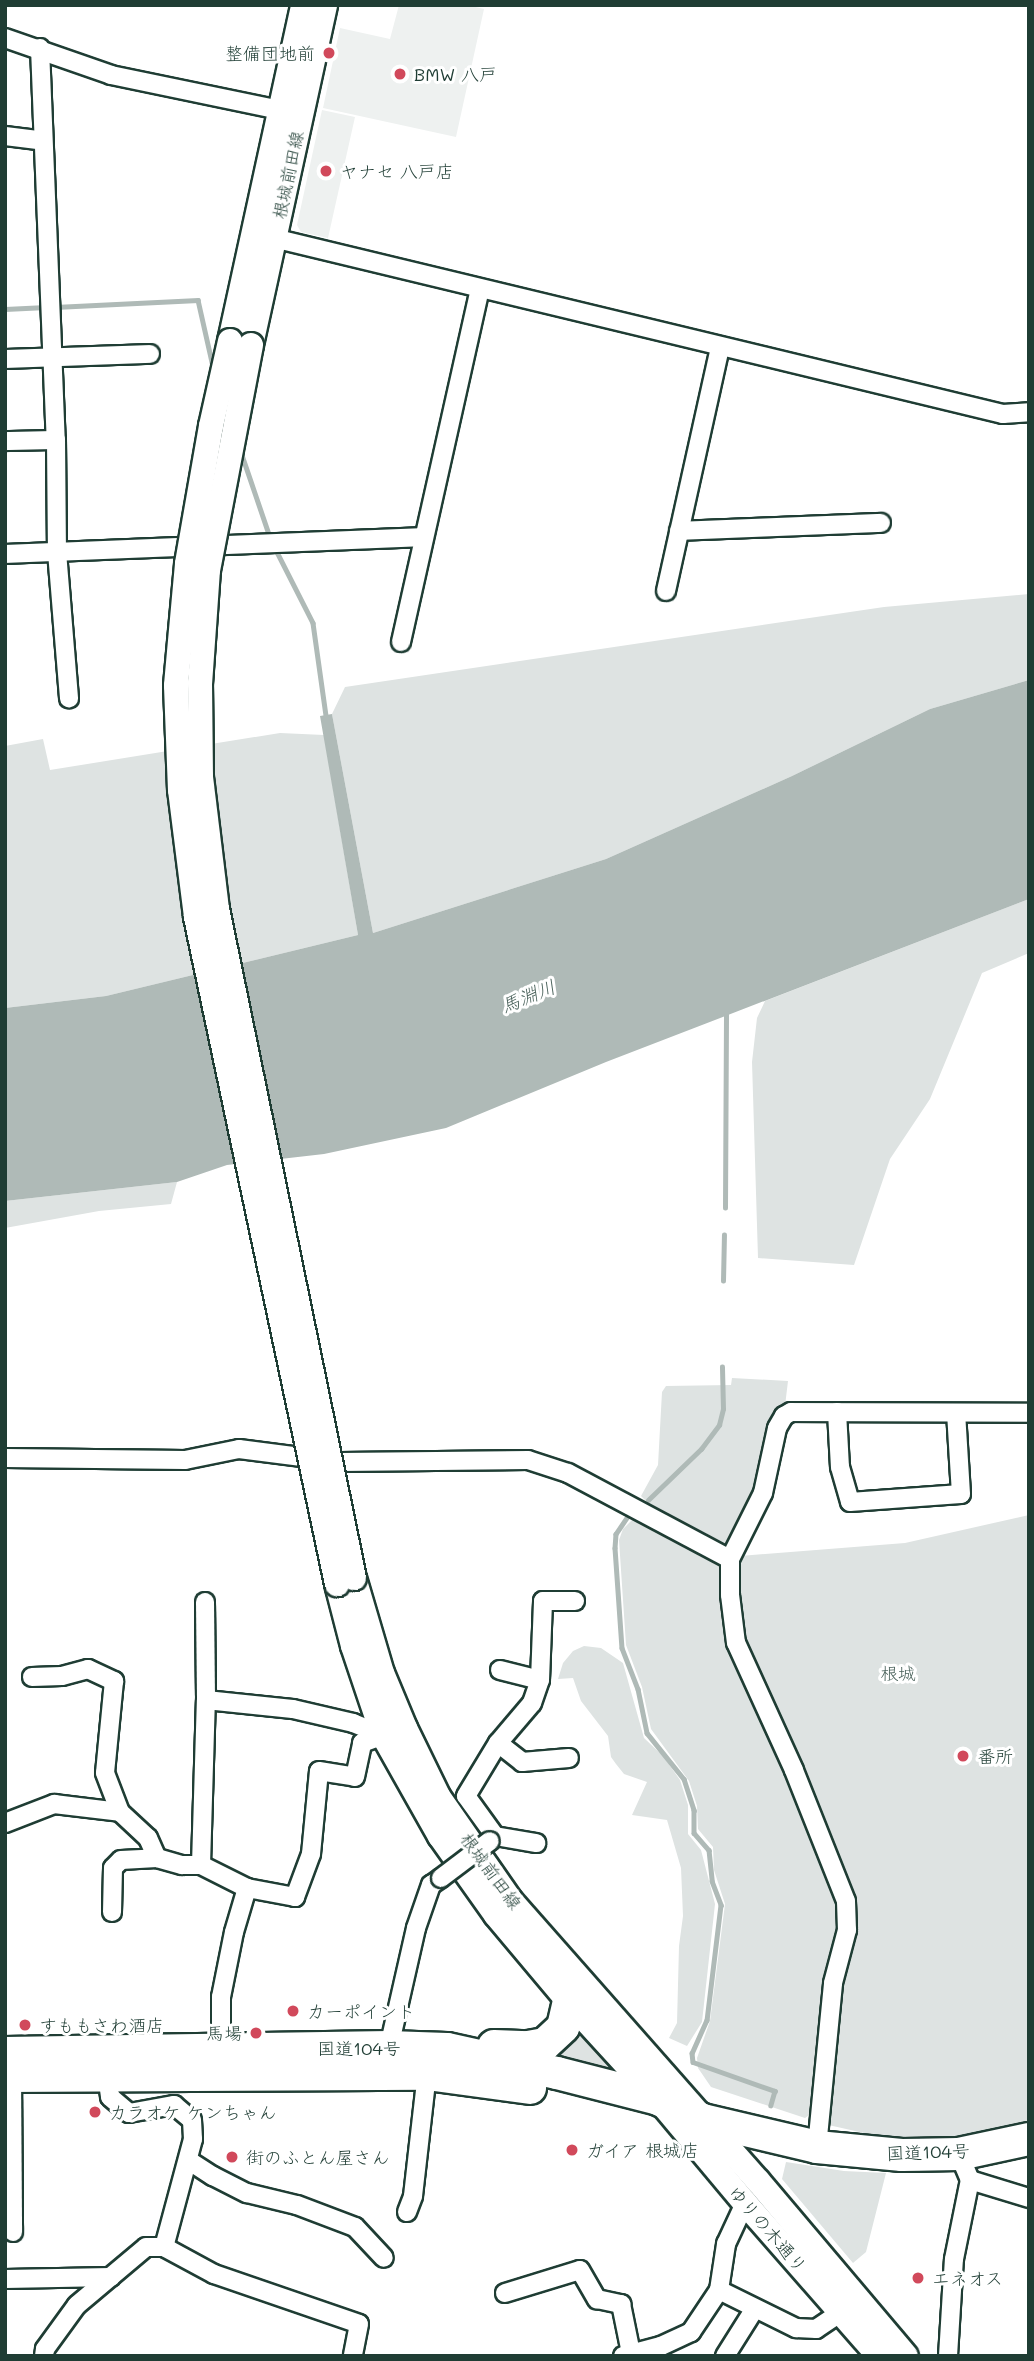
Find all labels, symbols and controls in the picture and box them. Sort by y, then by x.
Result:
place label: 整備団地前 [225,42,315,64]
marker: 整備団地前 [321,45,337,61]
place label: BMW 八戸 [414,63,497,85]
marker: BMW 八戸 [392,66,408,82]
street label: 根城前田線 [268,129,308,221]
place label: ヤナセ 八戸店 [340,160,454,182]
marker: ヤナセ 八戸店 [318,163,334,179]
water label: 馬淵川 [497,975,559,1017]
park label: 根城 [880,1662,916,1684]
place label: 番所 [977,1745,1013,1767]
marker: 番所 [955,1748,971,1764]
street label: 根城前田線 [456,1828,526,1914]
place label: カーポイント [307,2000,415,2022]
marker: カーポイント [285,2003,301,2019]
place label: すももさわ酒店 [39,2014,165,2036]
marker: すももさわ酒店 [17,2017,33,2033]
place label: 馬場 [206,2022,242,2044]
marker: 馬場 [248,2025,264,2041]
street label: 国道104号 [317,2037,401,2059]
place label: カラオケ ケンちゃん [109,2101,277,2123]
marker: カラオケ ケンちゃん [87,2104,103,2120]
place label: ガイア 根城店 [586,2139,700,2161]
street label: 国道104号 [886,2140,970,2164]
marker: ガイア 根城店 [564,2142,580,2158]
place label: 街のふとん屋さん [246,2146,390,2168]
marker: 街のふとん屋さん [224,2149,240,2165]
street label: ゆりの木通り [724,2181,812,2277]
place label: エネオス [932,2267,1004,2289]
marker: エネオス [910,2270,926,2286]

